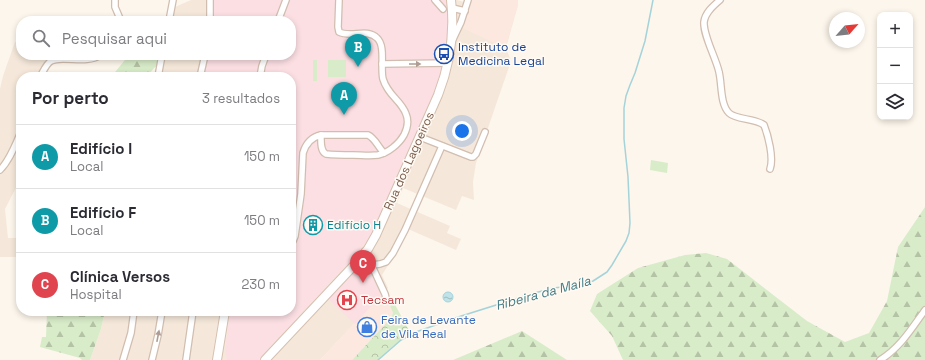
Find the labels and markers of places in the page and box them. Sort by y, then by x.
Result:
pin: B [345,34,371,67]
place label: Instituto de Medicina Legal [458,39,545,69]
bus stop icon: Instituto de Medicina Legal [433,43,455,65]
pin: A [331,82,357,115]
building icon: Edifício H [302,214,324,236]
place label: Edifício H [327,217,381,233]
pin: C [350,250,376,283]
hospital icon: Tecsam [336,289,358,311]
place label: Tecsam [361,292,405,308]
place label: Feira de Levante de Vila Real [381,312,476,342]
shop icon: Feira de Levante de Vila Real [356,316,378,338]

